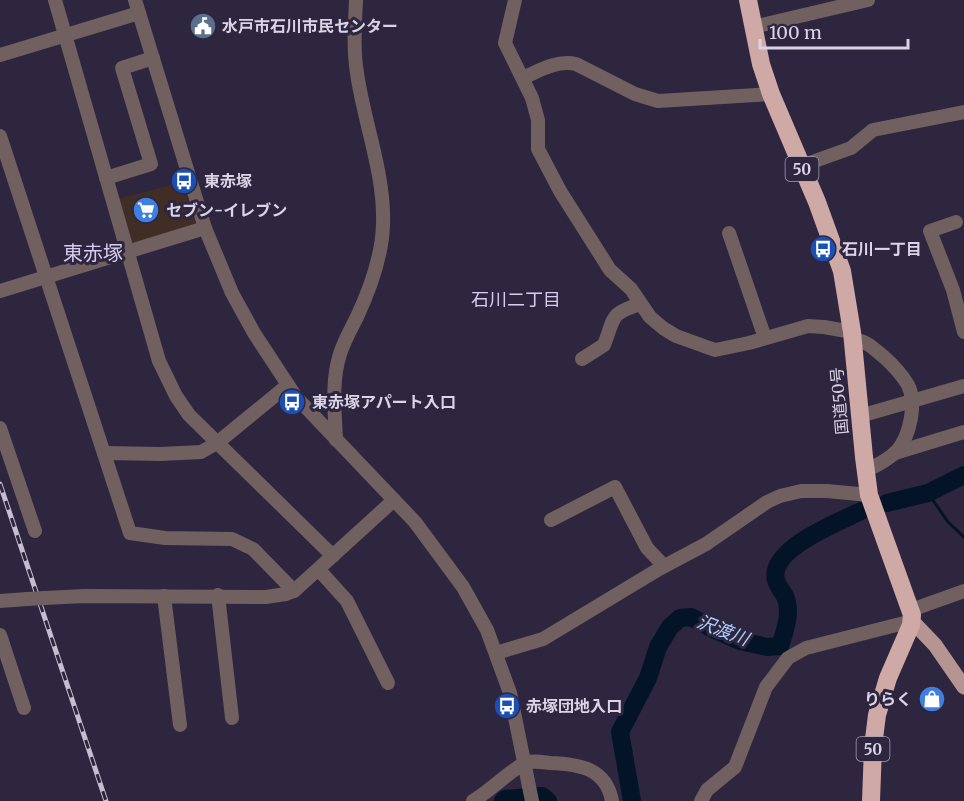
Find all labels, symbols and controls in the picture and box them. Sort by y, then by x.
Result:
public building icon: 水戸市石川市民センター [188,11,218,41]
scale bar [760,12,908,50]
place label: 水戸市石川市民センター [222,16,398,36]
text: 100 m [769,21,822,44]
road number: 50 [786,157,818,181]
bus stop icon: 東赤塚 [169,166,199,196]
place label: 東赤塚 [204,171,252,191]
supermarket icon: セブン-イレブン [131,195,161,225]
place label: セブン-イレブン [166,200,287,220]
bus stop icon: 石川一丁目 [808,234,838,264]
place label: 石川一丁目 [842,239,922,259]
district label: 東赤塚 [63,240,123,265]
district label: 石川二丁目 [471,288,561,311]
street label: 国道50号 [826,367,852,435]
bus stop icon: 東赤塚アパート入口 [277,387,307,417]
place label: 東赤塚アパート入口 [312,392,456,412]
water label: 沢渡川 [694,610,754,651]
shop icon: りらく [917,684,947,714]
place label: りらく [864,689,912,709]
bus stop icon: 赤塚団地入口 [492,691,522,721]
place label: 赤塚団地入口 [526,696,622,716]
road number: 50 [856,737,890,761]

